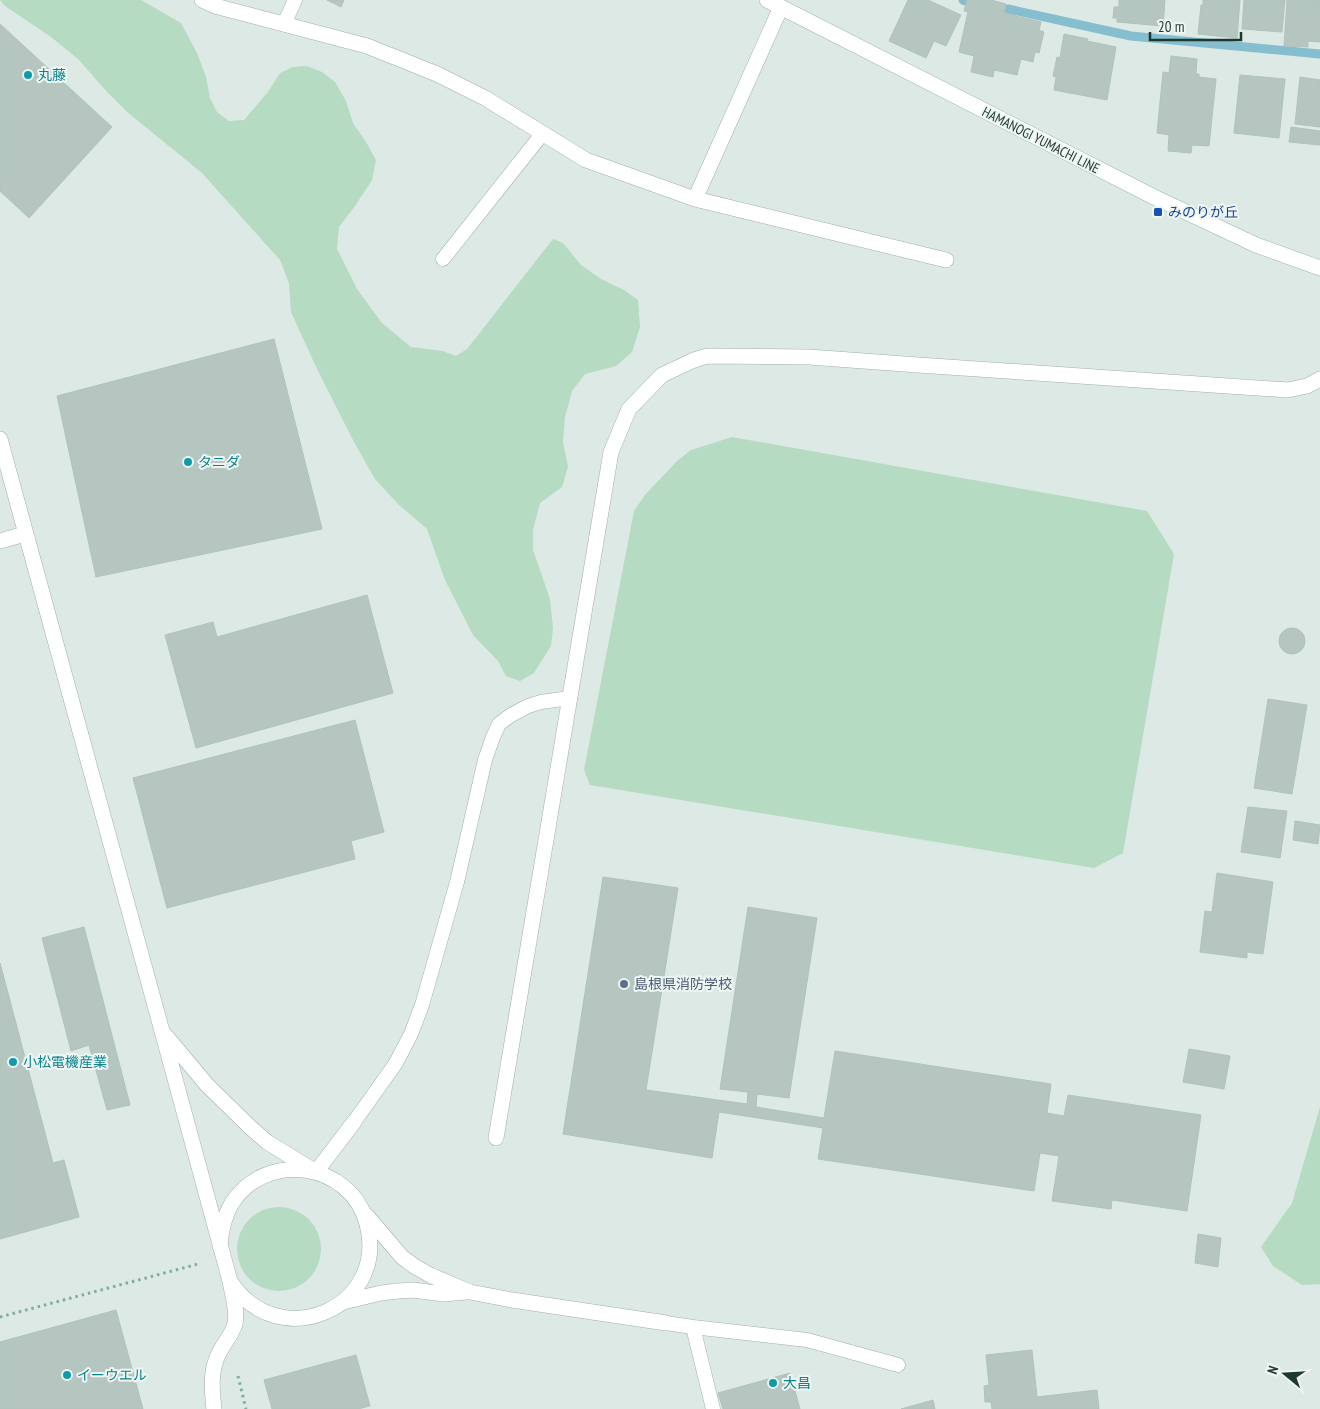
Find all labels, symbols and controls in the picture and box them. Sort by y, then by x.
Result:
scale bar [1150,10,1241,42]
text: 20 m [1158,17,1184,36]
place label: 丸藤 [38,66,66,84]
marker: 丸藤 [22,69,34,81]
street label: HAMANOGI YUMACHI LINE [979,103,1103,177]
place label: みのりが丘 [1168,203,1238,221]
marker: みのりが丘 [1152,206,1164,218]
place label: タニダ [198,453,240,471]
marker: タニダ [182,456,194,468]
place label: 島根県消防学校 [634,975,732,993]
marker: 島根県消防学校 [618,978,630,990]
place label: 小松電機産業 [23,1053,107,1071]
marker: 小松電機産業 [7,1056,19,1068]
north arrow [1260,1349,1310,1399]
text: N [1263,1364,1282,1376]
place label: イーウエル [77,1366,147,1384]
marker: イーウエル [61,1369,73,1381]
place label: 大昌 [783,1374,811,1392]
marker: 大昌 [767,1377,779,1389]

